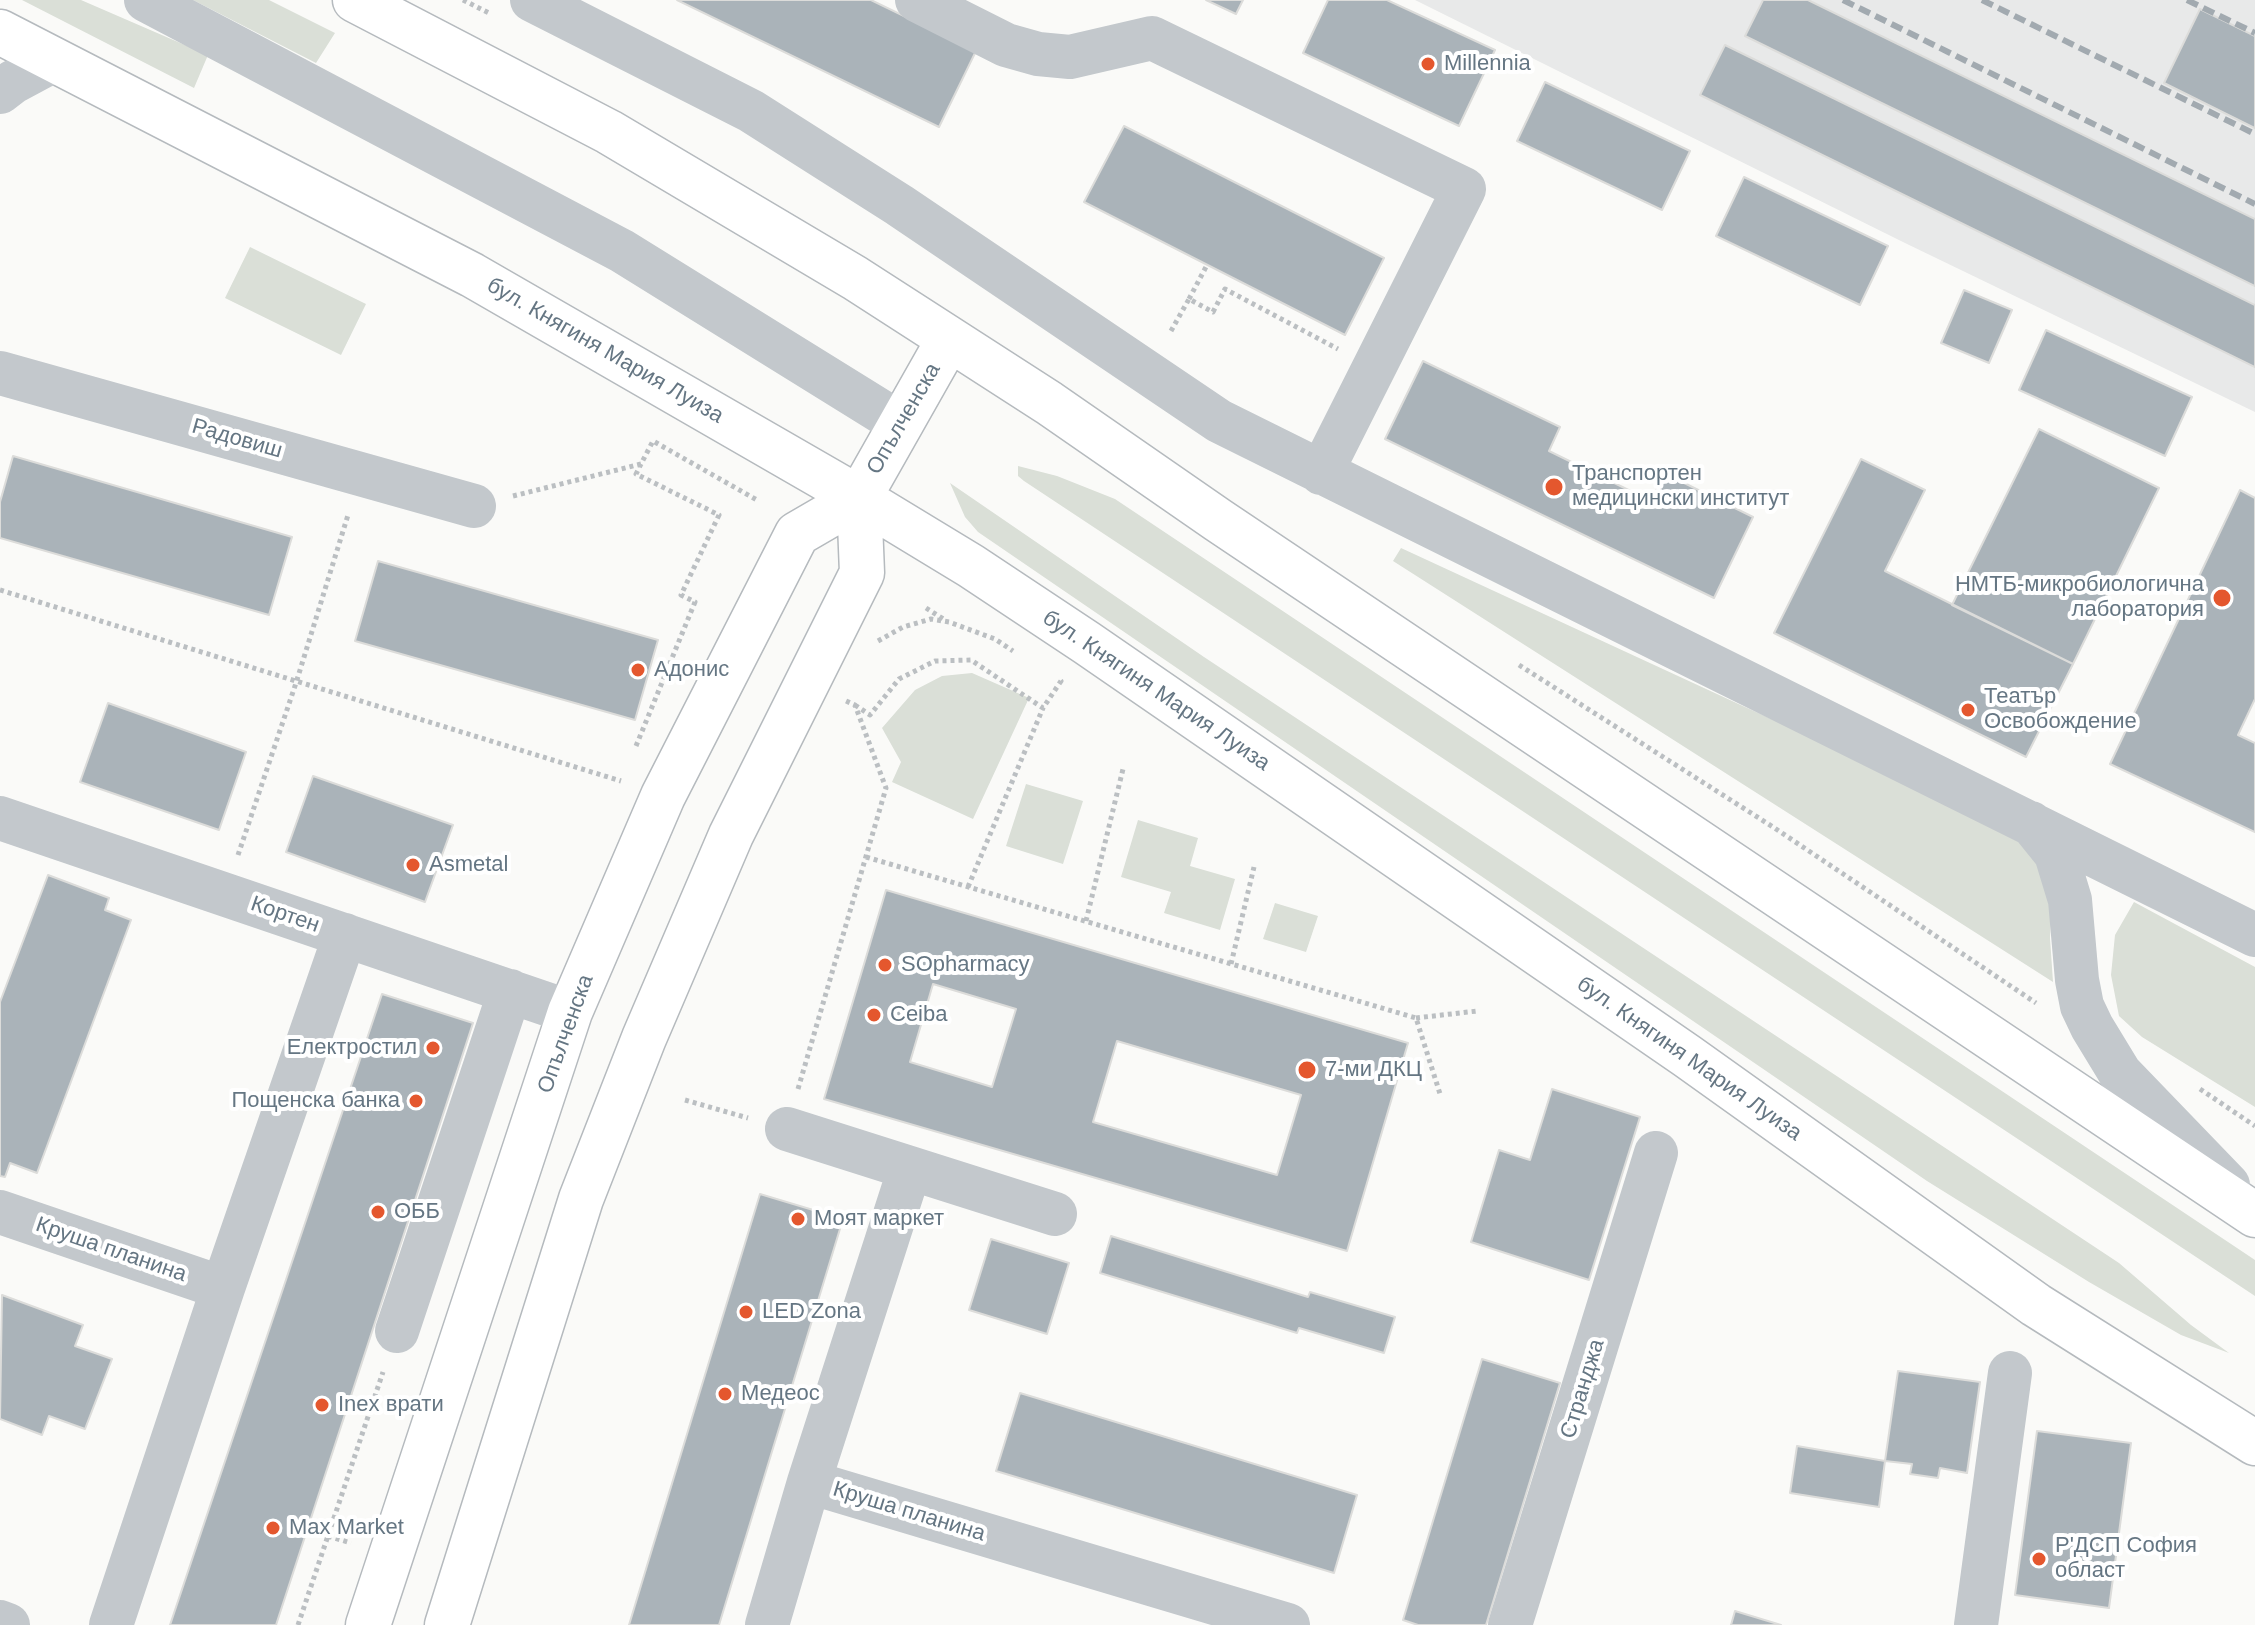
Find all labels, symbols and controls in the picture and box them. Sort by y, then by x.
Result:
place label: Millennia [1444,51,1531,77]
marker: Millennia [1419,55,1437,73]
street label: бул. Княгиня Мария Луиза [482,272,728,430]
street label: Опълченска [861,359,947,479]
street label: Радовиш [189,414,285,464]
place label: Транспортен медицински институт [1572,461,1789,512]
marker: Транспортен медицински институт [1543,476,1565,498]
place label: НМТБ-микробиологична лаборатория [1955,572,2204,624]
marker: НМТБ-микробиологична лаборатория [2211,587,2233,609]
street label: бул. Княгиня Мария Луиза [1037,605,1275,777]
place label: Адонис [654,657,729,683]
marker: Адонис [629,661,647,679]
place label: Театър Освобождение [1984,684,2137,736]
marker: Театър Освобождение [1959,701,1977,719]
place label: Asmetal [429,852,508,878]
marker: Asmetal [404,856,422,874]
street label: Кортен [247,891,323,939]
place label: SOpharmacy [901,952,1029,978]
marker: SOpharmacy [876,956,894,974]
street label: Опълченска [532,971,600,1097]
street label: бул. Княгиня Мария Луиза [1571,971,1807,1147]
place label: Ceiba [890,1002,947,1028]
marker: Ceiba [865,1006,883,1024]
place label: Електростил [287,1035,417,1061]
marker: Електростил [424,1039,442,1057]
place label: 7-ми ДКЦ [1325,1057,1422,1083]
marker: 7-ми ДКЦ [1296,1059,1318,1081]
place label: Пощенска банка [231,1088,400,1114]
marker: Пощенска банка [407,1092,425,1110]
place label: ОББ [394,1199,440,1225]
marker: ОББ [369,1203,387,1221]
place label: Моят маркет [814,1206,944,1232]
marker: Моят маркет [789,1210,807,1228]
street label: Круша планина [32,1212,190,1288]
place label: LED Zona [762,1299,861,1325]
marker: LED Zona [737,1303,755,1321]
street label: Странджа [1555,1336,1611,1442]
place label: Медеос [741,1381,820,1407]
marker: Медеос [716,1385,734,1403]
place label: Inex врати [338,1392,444,1418]
marker: Inex врати [313,1396,331,1414]
street label: Круша планина [830,1476,988,1548]
place label: Max Market [289,1515,404,1541]
marker: Max Market [264,1519,282,1537]
place label: Р'ДСП София област [2055,1533,2197,1584]
marker: Р'ДСП София област [2030,1550,2048,1568]

